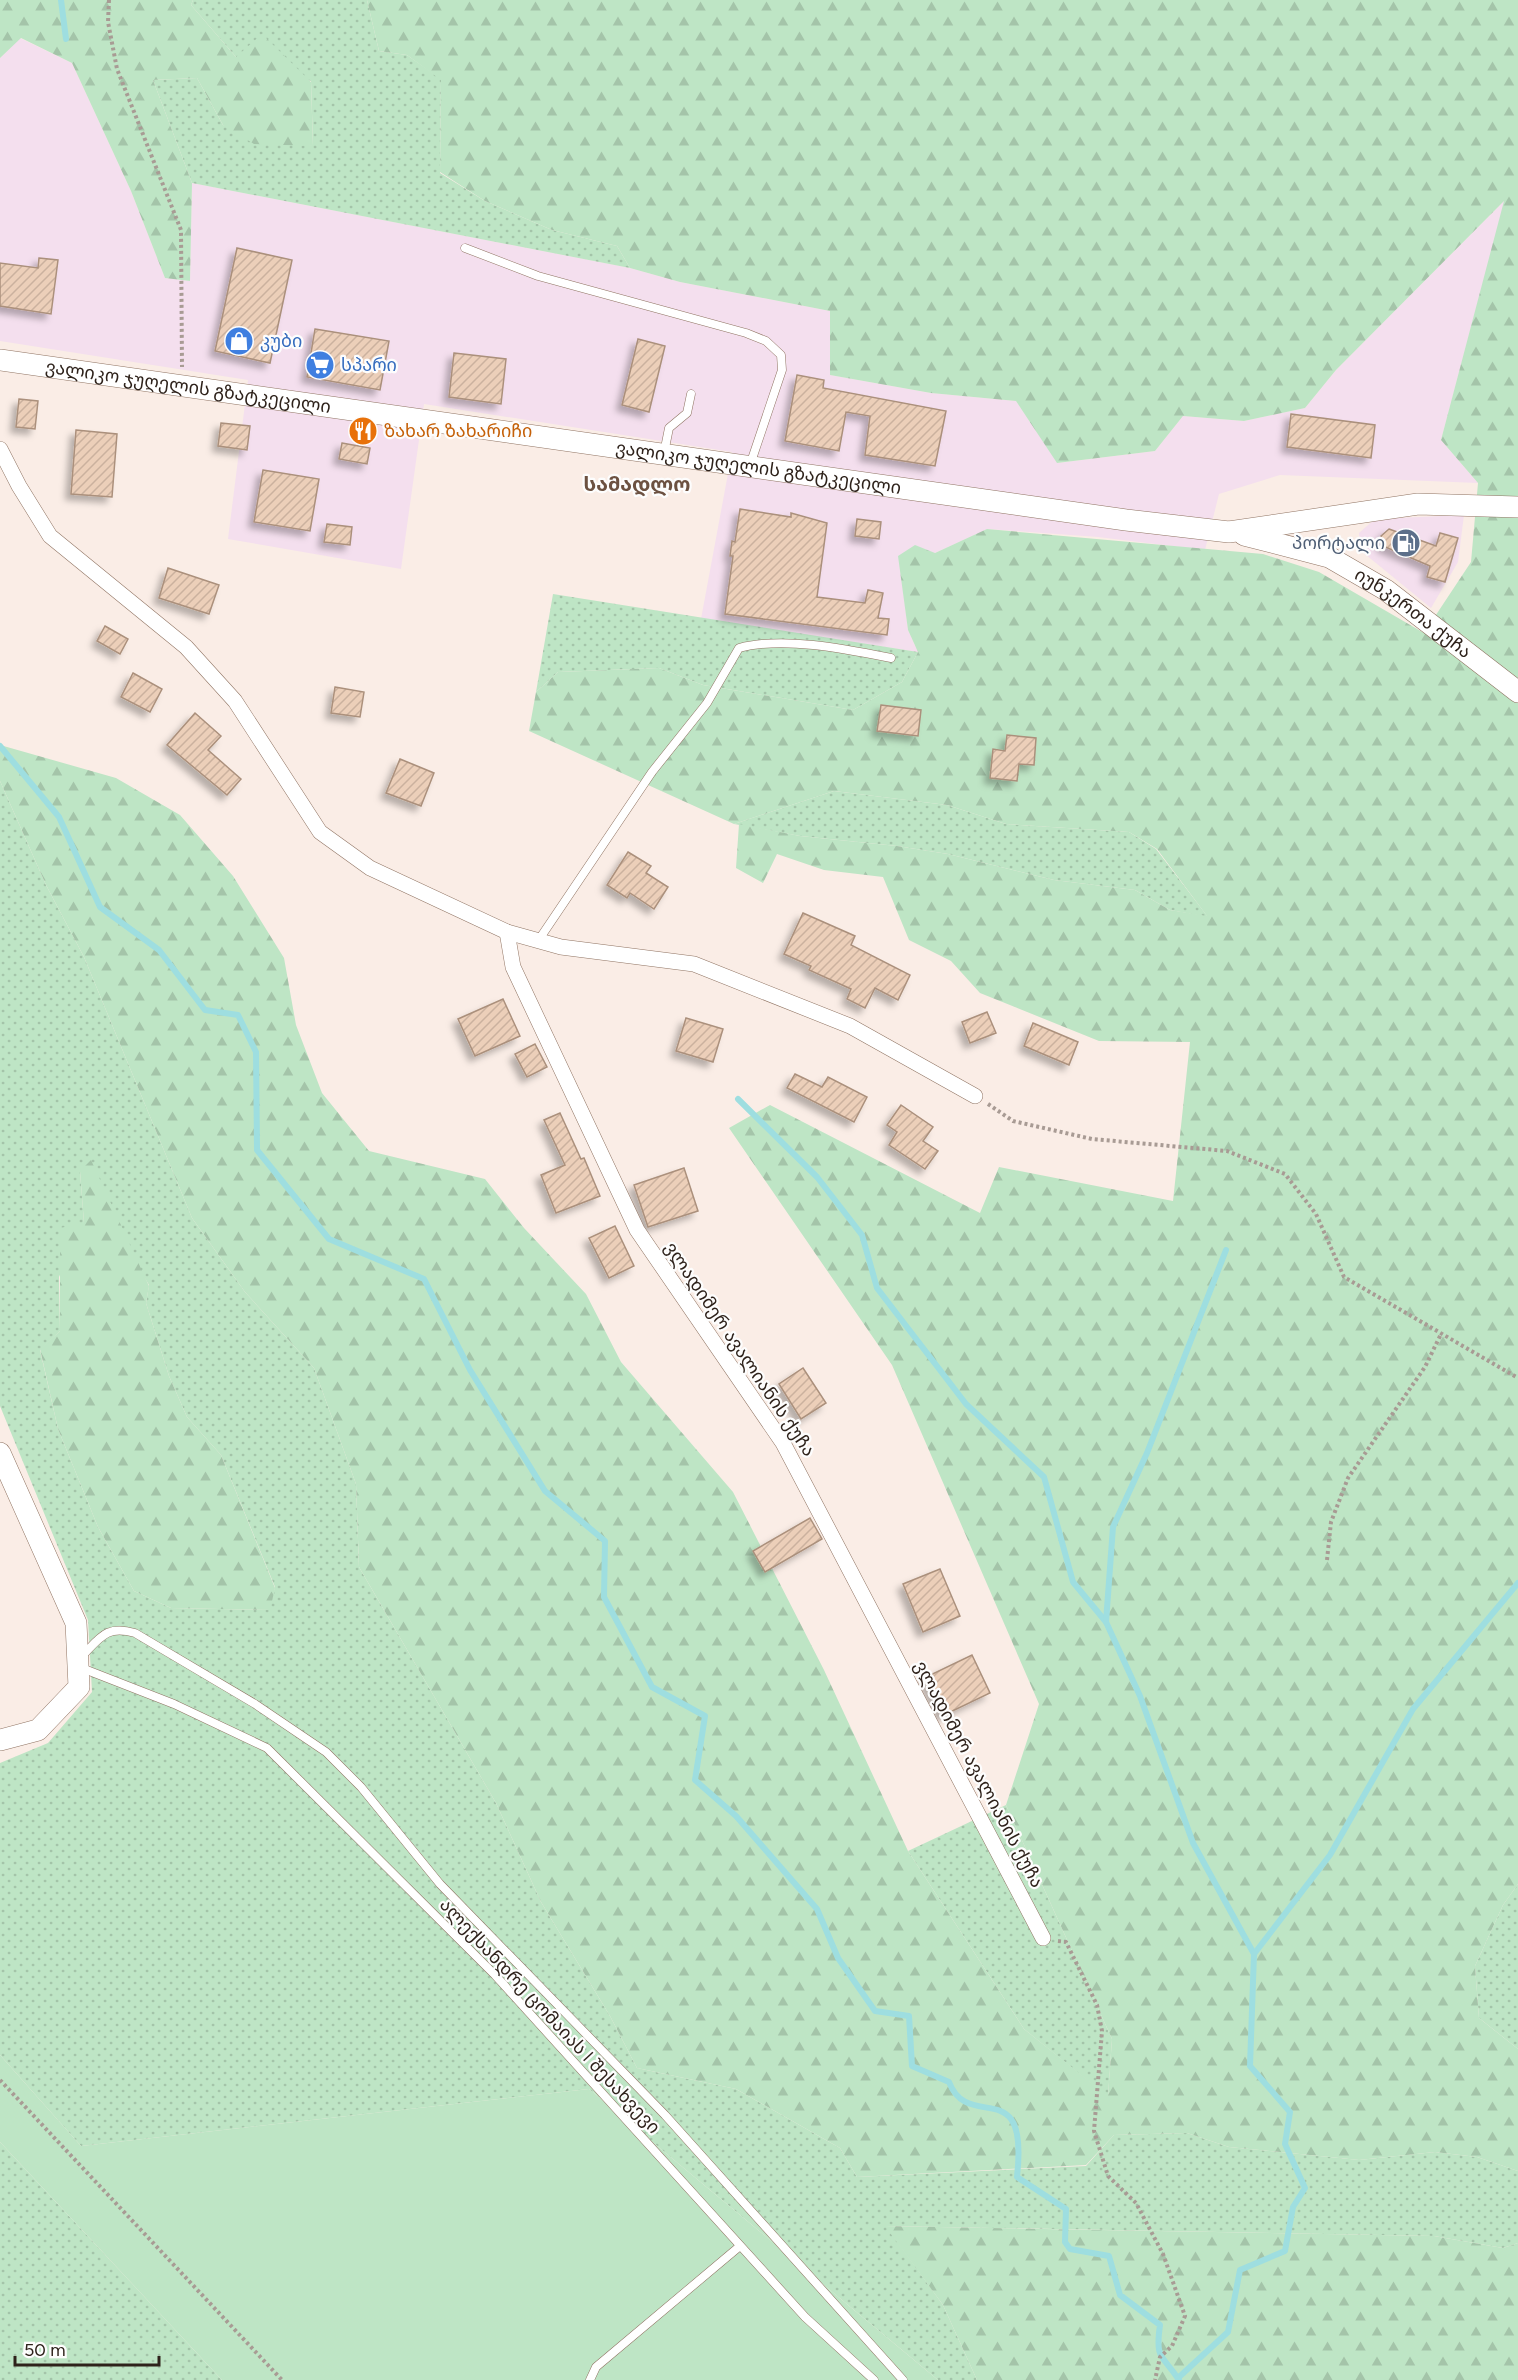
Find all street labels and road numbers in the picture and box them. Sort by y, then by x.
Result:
street label: ვალიკო ჯუღელის გზატკეცილი [44,356,332,418]
street label: ვალიკო ჯუღელის გზატკეცილი [614,437,903,499]
street label: იუნკერთა ქუჩა [1351,563,1476,663]
street label: ვლადიმერ ავალიანის ქუჩა [660,1238,820,1460]
street label: ვლადიმერ ავალიანის ქუჩა [910,1657,1048,1891]
street label: ალექსანდრე ცომაიას I შესახვევი [435,1894,665,2138]

